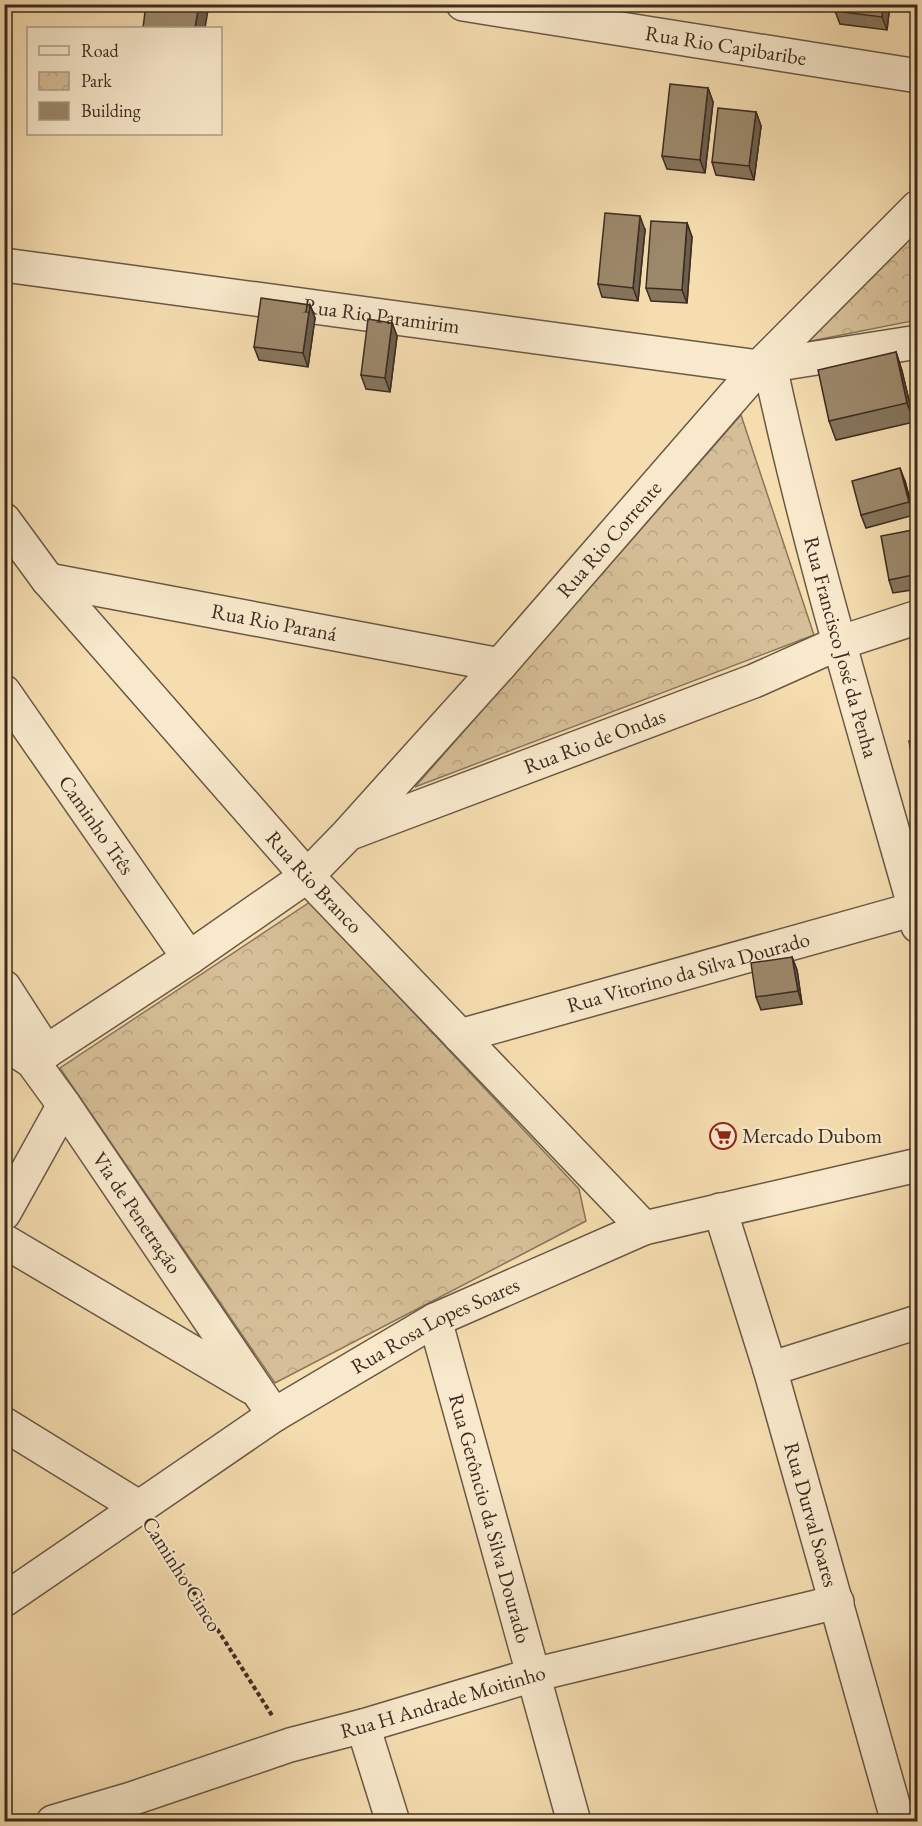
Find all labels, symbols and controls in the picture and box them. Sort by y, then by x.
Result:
street label: Rua Rio Capibaribe [643,19,808,71]
legend [27,27,222,135]
text: Road [81,39,120,62]
text: Park [81,69,112,92]
text: Building [81,99,141,122]
street label: Rua Rio Paramirim [302,292,462,339]
street label: Rua Rio Corrente [551,475,667,603]
street label: Rua Francisco José da Penha [798,534,885,761]
street label: Rua Rio Paraná [209,597,340,647]
street label: Rua Rio de Ondas [520,702,669,780]
street label: Caminho Três [53,770,141,880]
street label: Rua Rio Branco [260,825,369,939]
street label: Rua Vitorino da Silva Dourado [564,925,813,1018]
supermarket icon: Mercado Dubom [708,1121,738,1151]
place label: Mercado Dubom [742,1122,882,1149]
street label: Via de Penetração [87,1146,188,1279]
street label: Rua Rosa Lopes Soares [346,1270,524,1380]
street label: Rua Gerôncio da Silva Dourado [443,1391,538,1646]
street label: Rua Durval Soares [778,1439,845,1590]
street label: Caminho Cinco [136,1511,229,1636]
street label: Rua H Andrade Moitinho [337,1659,548,1744]

